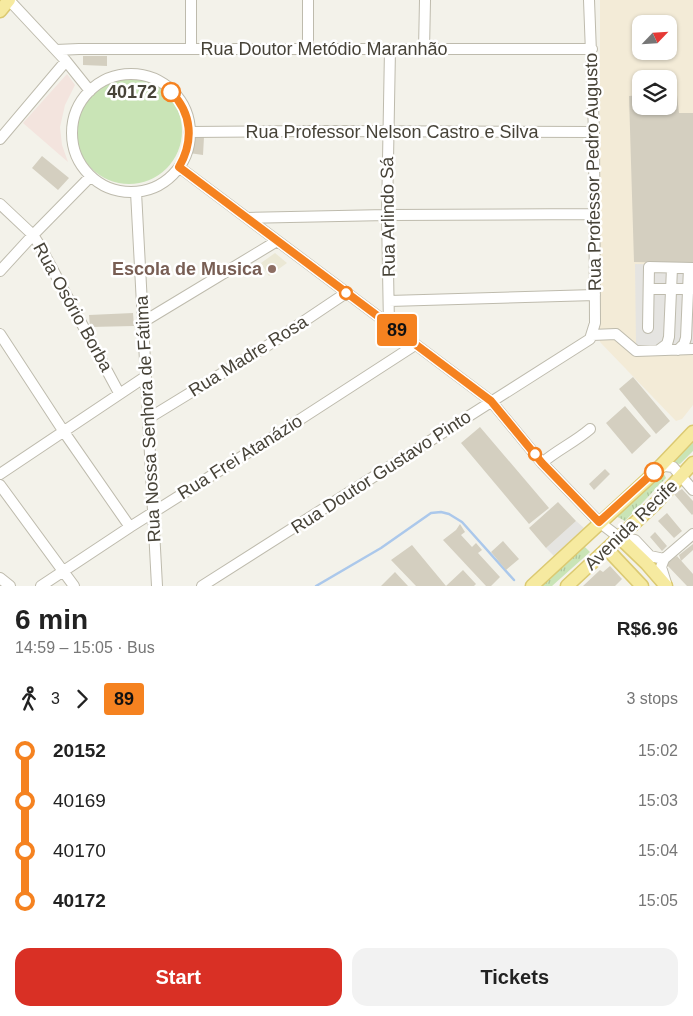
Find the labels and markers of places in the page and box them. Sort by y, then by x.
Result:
place label: 40172 [107,82,157,102]
marker: 40172 [161,82,181,102]
place label: Escola de Musica [112,259,263,279]
marker: Escola de Musica [266,263,278,275]
unlabelled marker [339,286,353,300]
unlabelled marker [528,447,542,461]
unlabelled marker [644,462,664,482]

